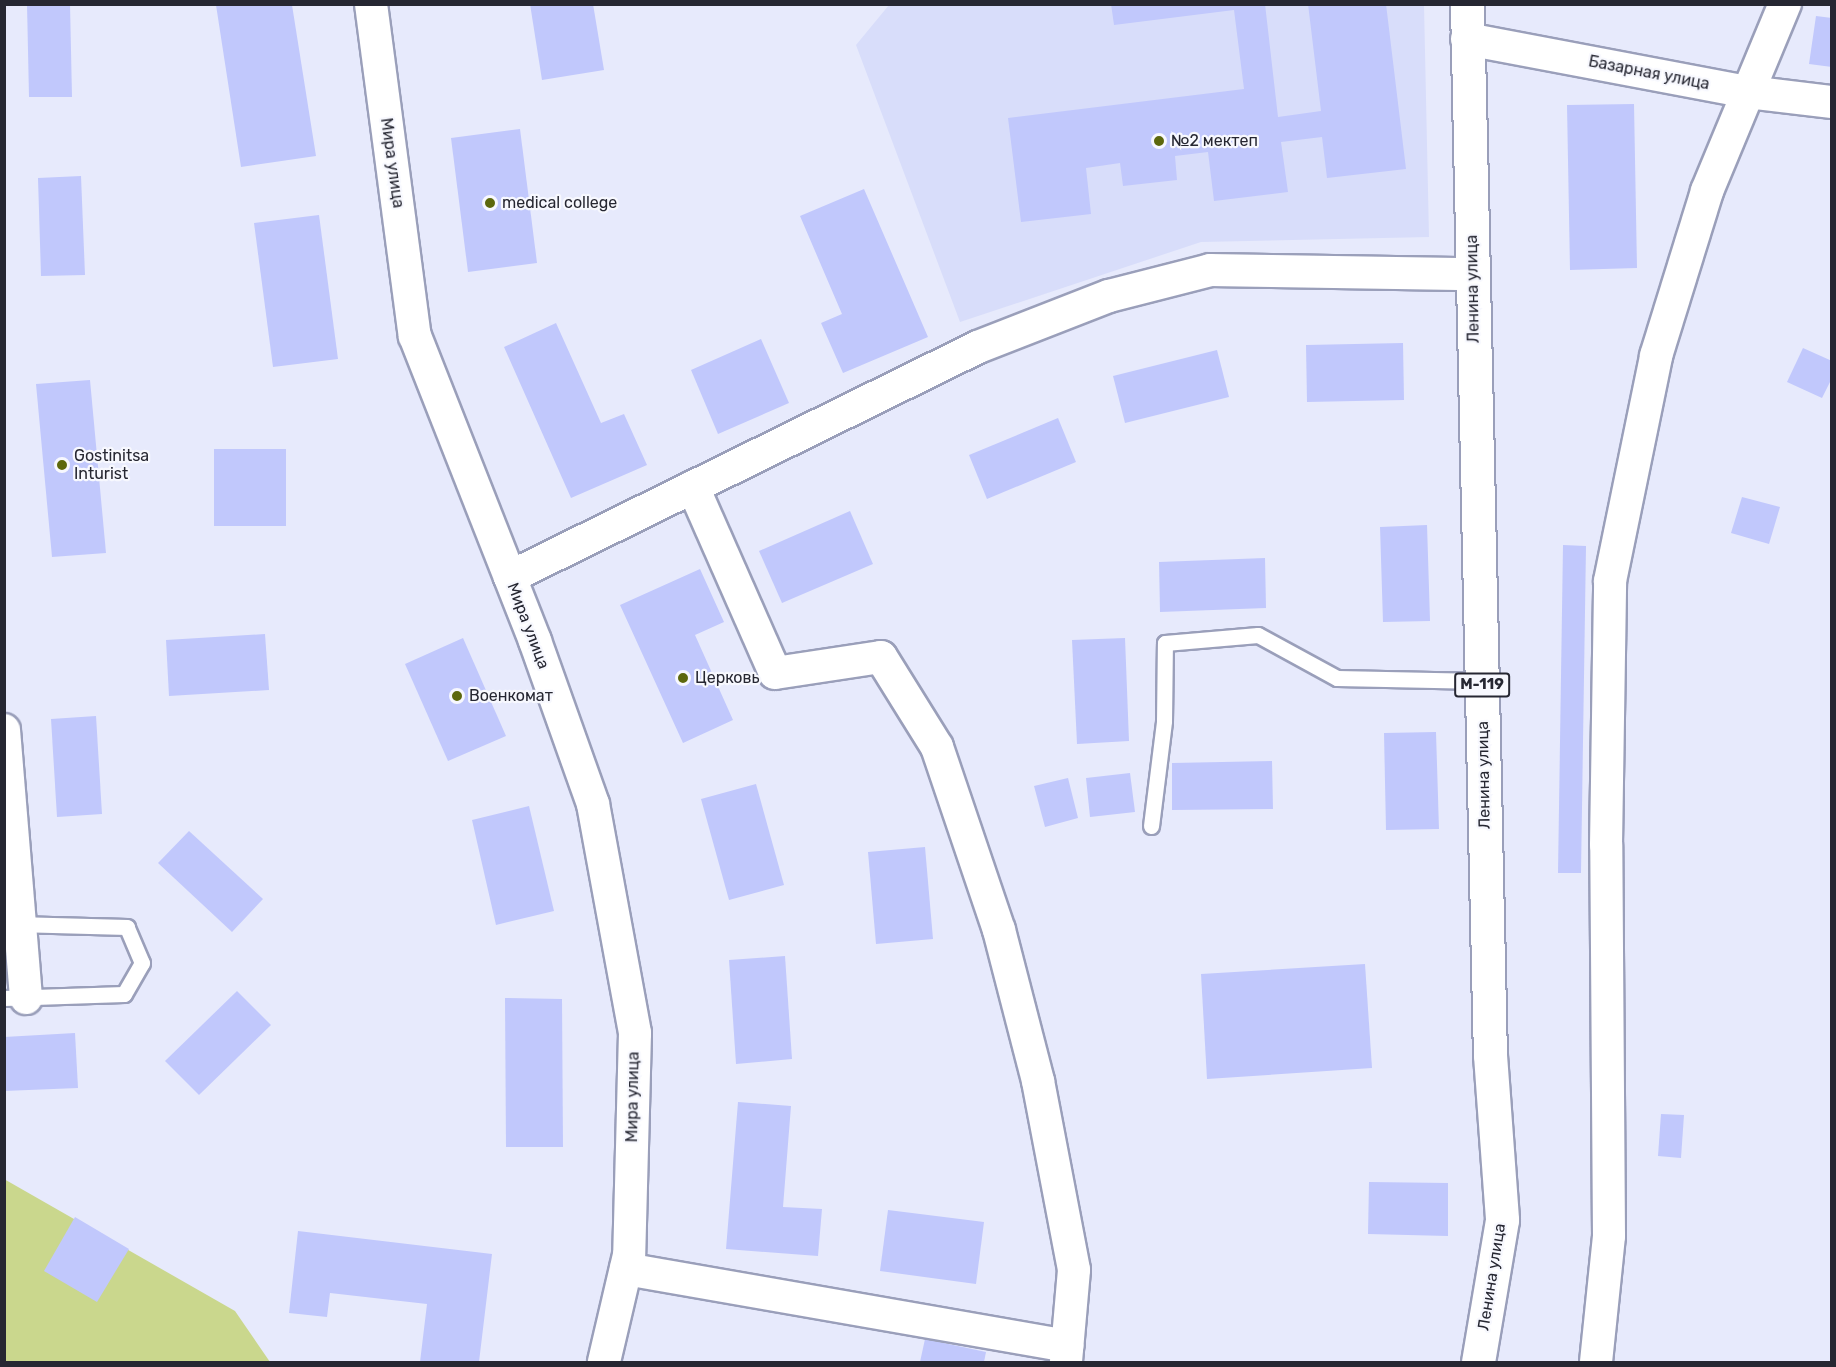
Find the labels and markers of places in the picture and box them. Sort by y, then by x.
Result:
place label: №2 мектеп [1171,131,1258,151]
marker: №2 мектеп [1152,134,1166,148]
place label: medical college [502,193,617,213]
marker: medical college [483,196,497,210]
place label: Gostinitsa Inturist [74,446,149,484]
marker: Gostinitsa Inturist [55,458,69,472]
place label: Церковь [695,668,760,688]
marker: Церковь [676,671,690,685]
place label: Военкомат [469,686,553,706]
marker: Военкомат [450,689,464,703]

